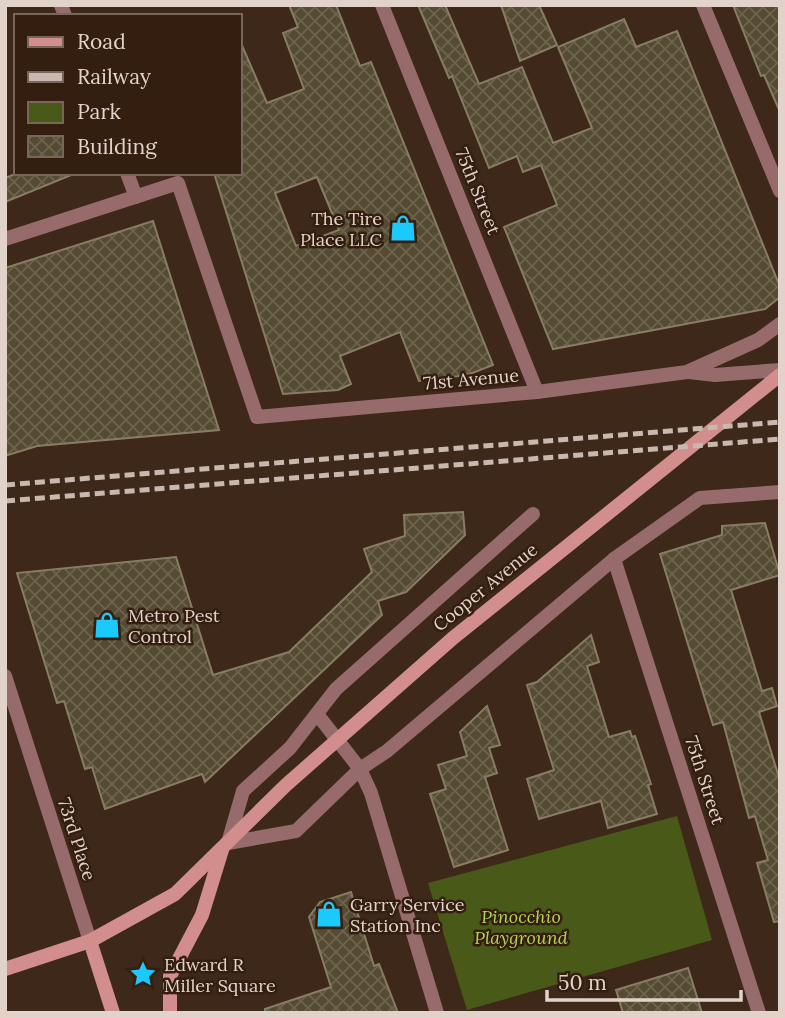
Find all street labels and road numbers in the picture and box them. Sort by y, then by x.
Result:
street label: 75th Street [450,144,506,238]
street label: 71st Avenue [422,363,520,395]
street label: Cooper Avenue [428,538,542,636]
street label: 75th Street [680,733,730,827]
street label: 73rd Place [53,795,101,884]

